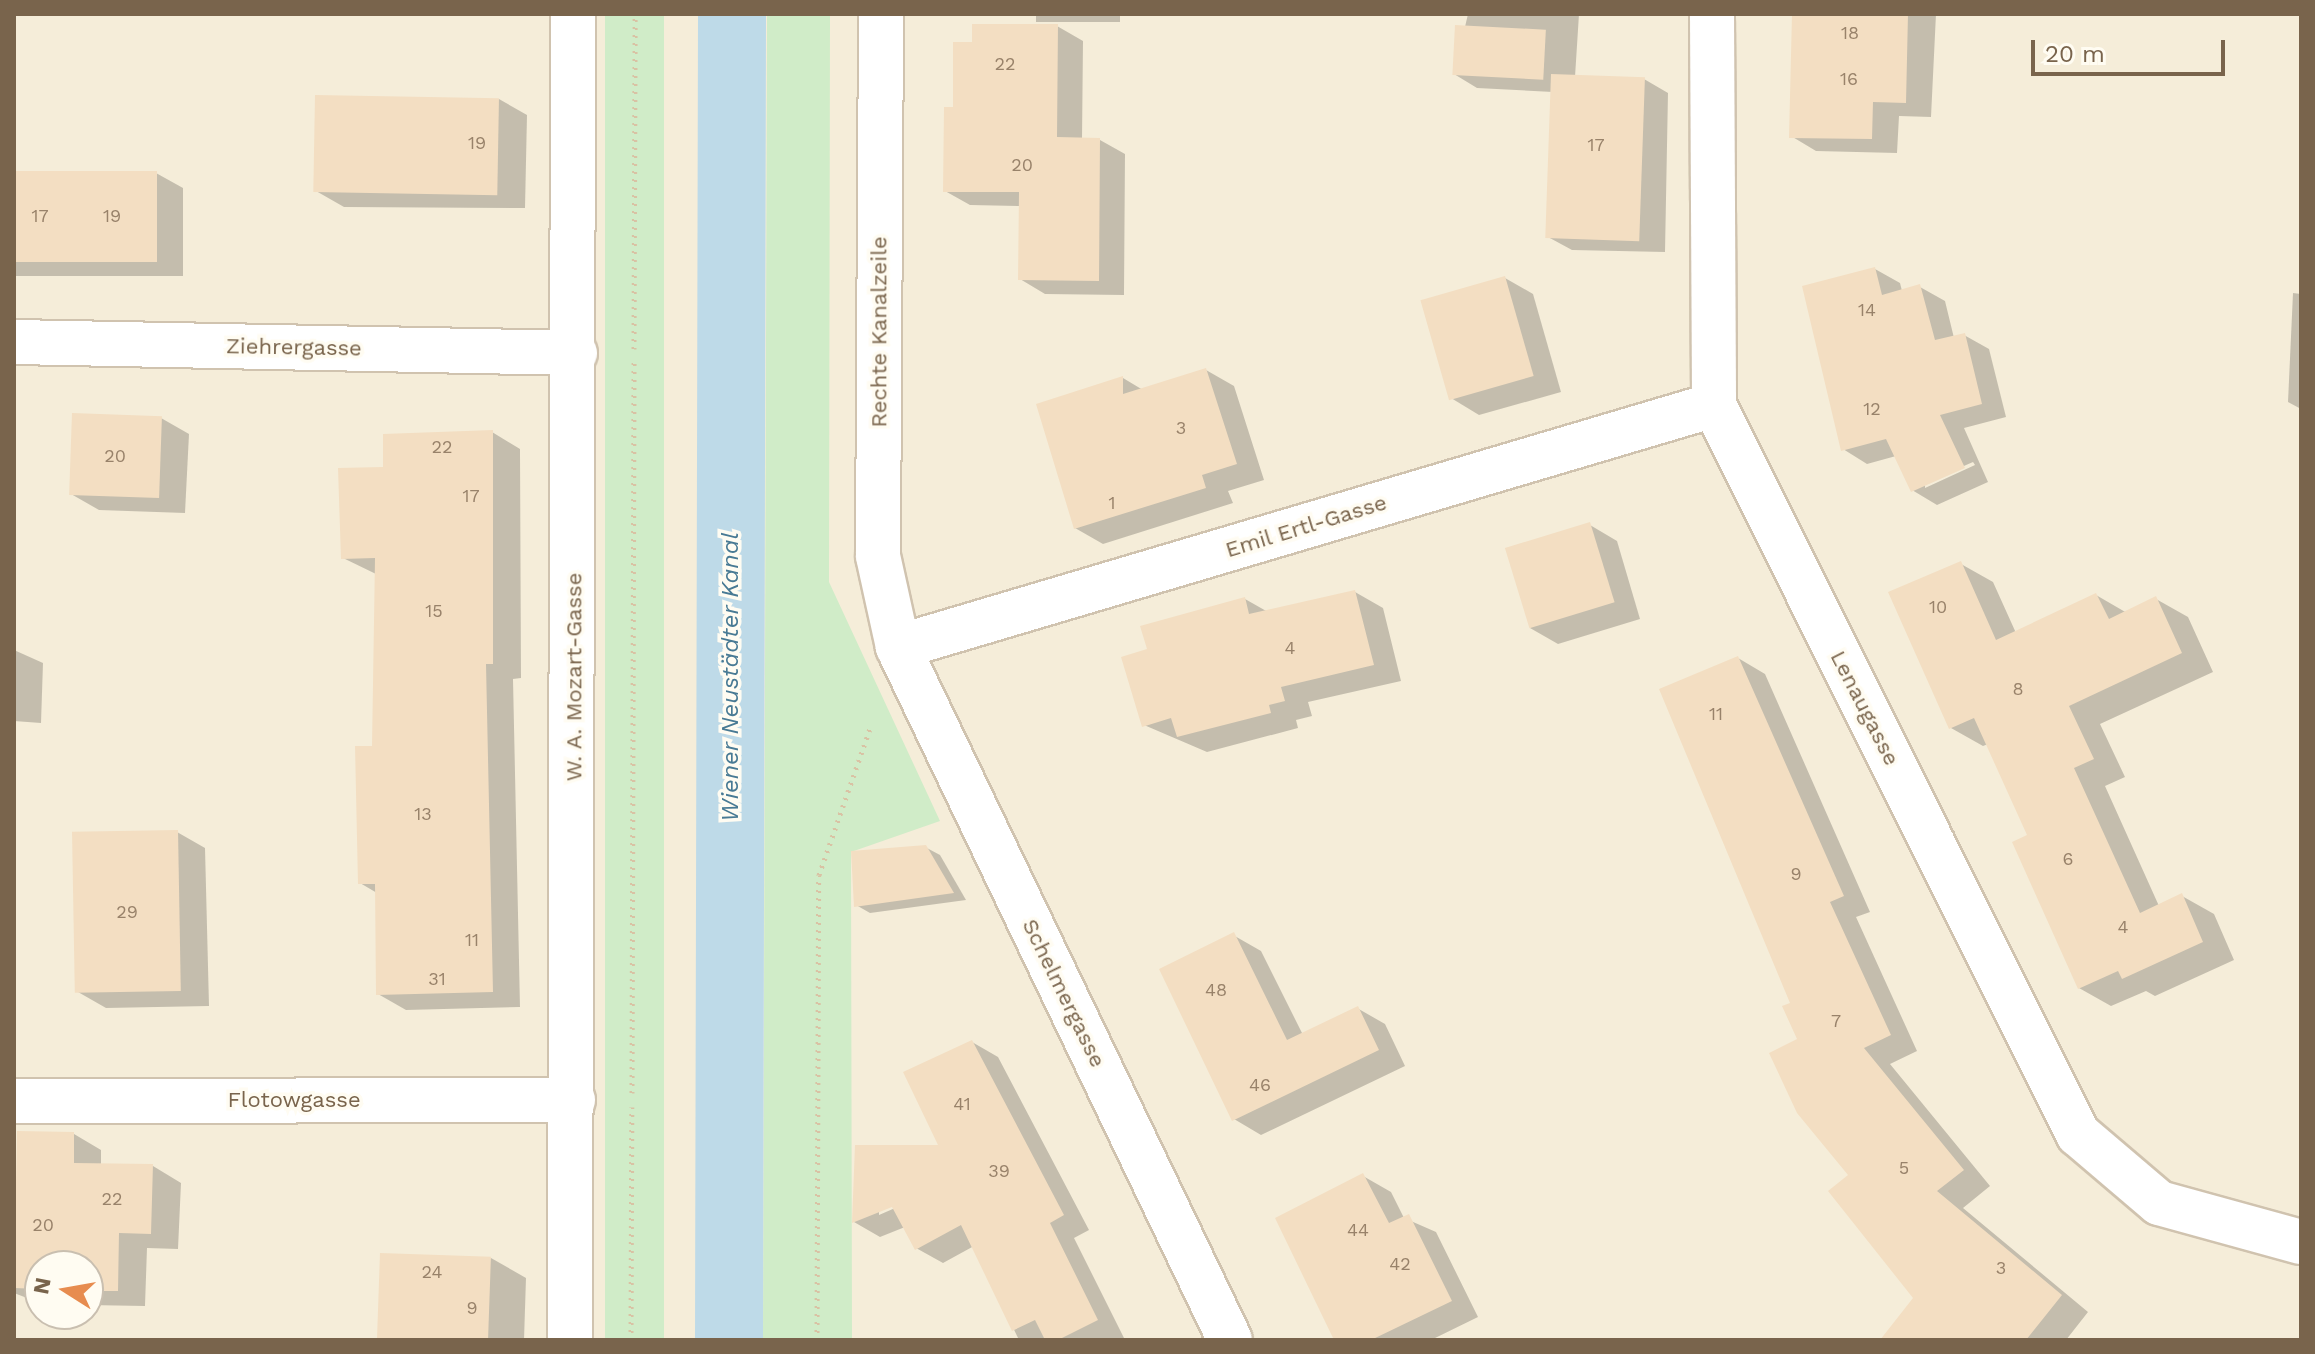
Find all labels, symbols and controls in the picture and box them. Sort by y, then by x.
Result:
house number: 18 [1841,22,1859,44]
scale bar [2035,24,2229,74]
text: 20 m [2045,40,2105,68]
house number: 22 [995,53,1015,75]
house number: 16 [1840,68,1858,90]
house number: 19 [468,132,486,154]
house number: 17 [1587,134,1605,156]
house number: 20 [1011,154,1033,176]
house number: 17 [31,205,49,227]
house number: 19 [103,205,121,227]
street label: Rechte Kanalzeile [866,236,892,428]
house number: 14 [1858,299,1876,321]
street label: Ziehrergasse [226,333,362,361]
house number: 12 [1863,398,1881,420]
house number: 3 [1176,417,1186,439]
house number: 22 [432,436,452,458]
house number: 20 [104,445,126,467]
house number: 17 [462,485,480,507]
street label: Emil Ertl-Gasse [1222,489,1390,563]
house number: 1 [1108,492,1116,514]
water label: Wiener Neustädter Kanal [717,532,745,822]
street label: W. A. Mozart-Gasse [561,572,587,782]
house number: 10 [1929,596,1947,618]
house number: 15 [425,600,443,622]
house number: 4 [1285,637,1295,659]
street label: Lenaugasse [1825,646,1905,770]
house number: 8 [2012,678,2024,700]
house number: 11 [1709,703,1723,725]
house number: 13 [414,803,432,825]
house number: 6 [2063,848,2073,870]
house number: 9 [1790,863,1802,885]
house number: 29 [116,901,138,923]
street label: Schelmergasse [1017,915,1111,1071]
house number: 4 [2118,916,2128,938]
house number: 11 [465,929,479,951]
house number: 31 [428,968,446,990]
house number: 48 [1205,979,1227,1001]
house number: 7 [1831,1010,1841,1032]
house number: 46 [1249,1074,1271,1096]
street label: Flotowgasse [227,1087,361,1113]
house number: 41 [953,1093,971,1115]
house number: 5 [1899,1157,1909,1179]
house number: 39 [988,1160,1010,1182]
house number: 22 [102,1188,122,1210]
house number: 20 [32,1214,54,1236]
house number: 44 [1347,1219,1369,1241]
north arrow [24,1250,104,1330]
house number: 42 [1389,1253,1411,1275]
house number: 3 [1996,1257,2006,1279]
house number: 24 [422,1261,442,1283]
text: N [28,1275,56,1296]
house number: 9 [466,1297,478,1319]

